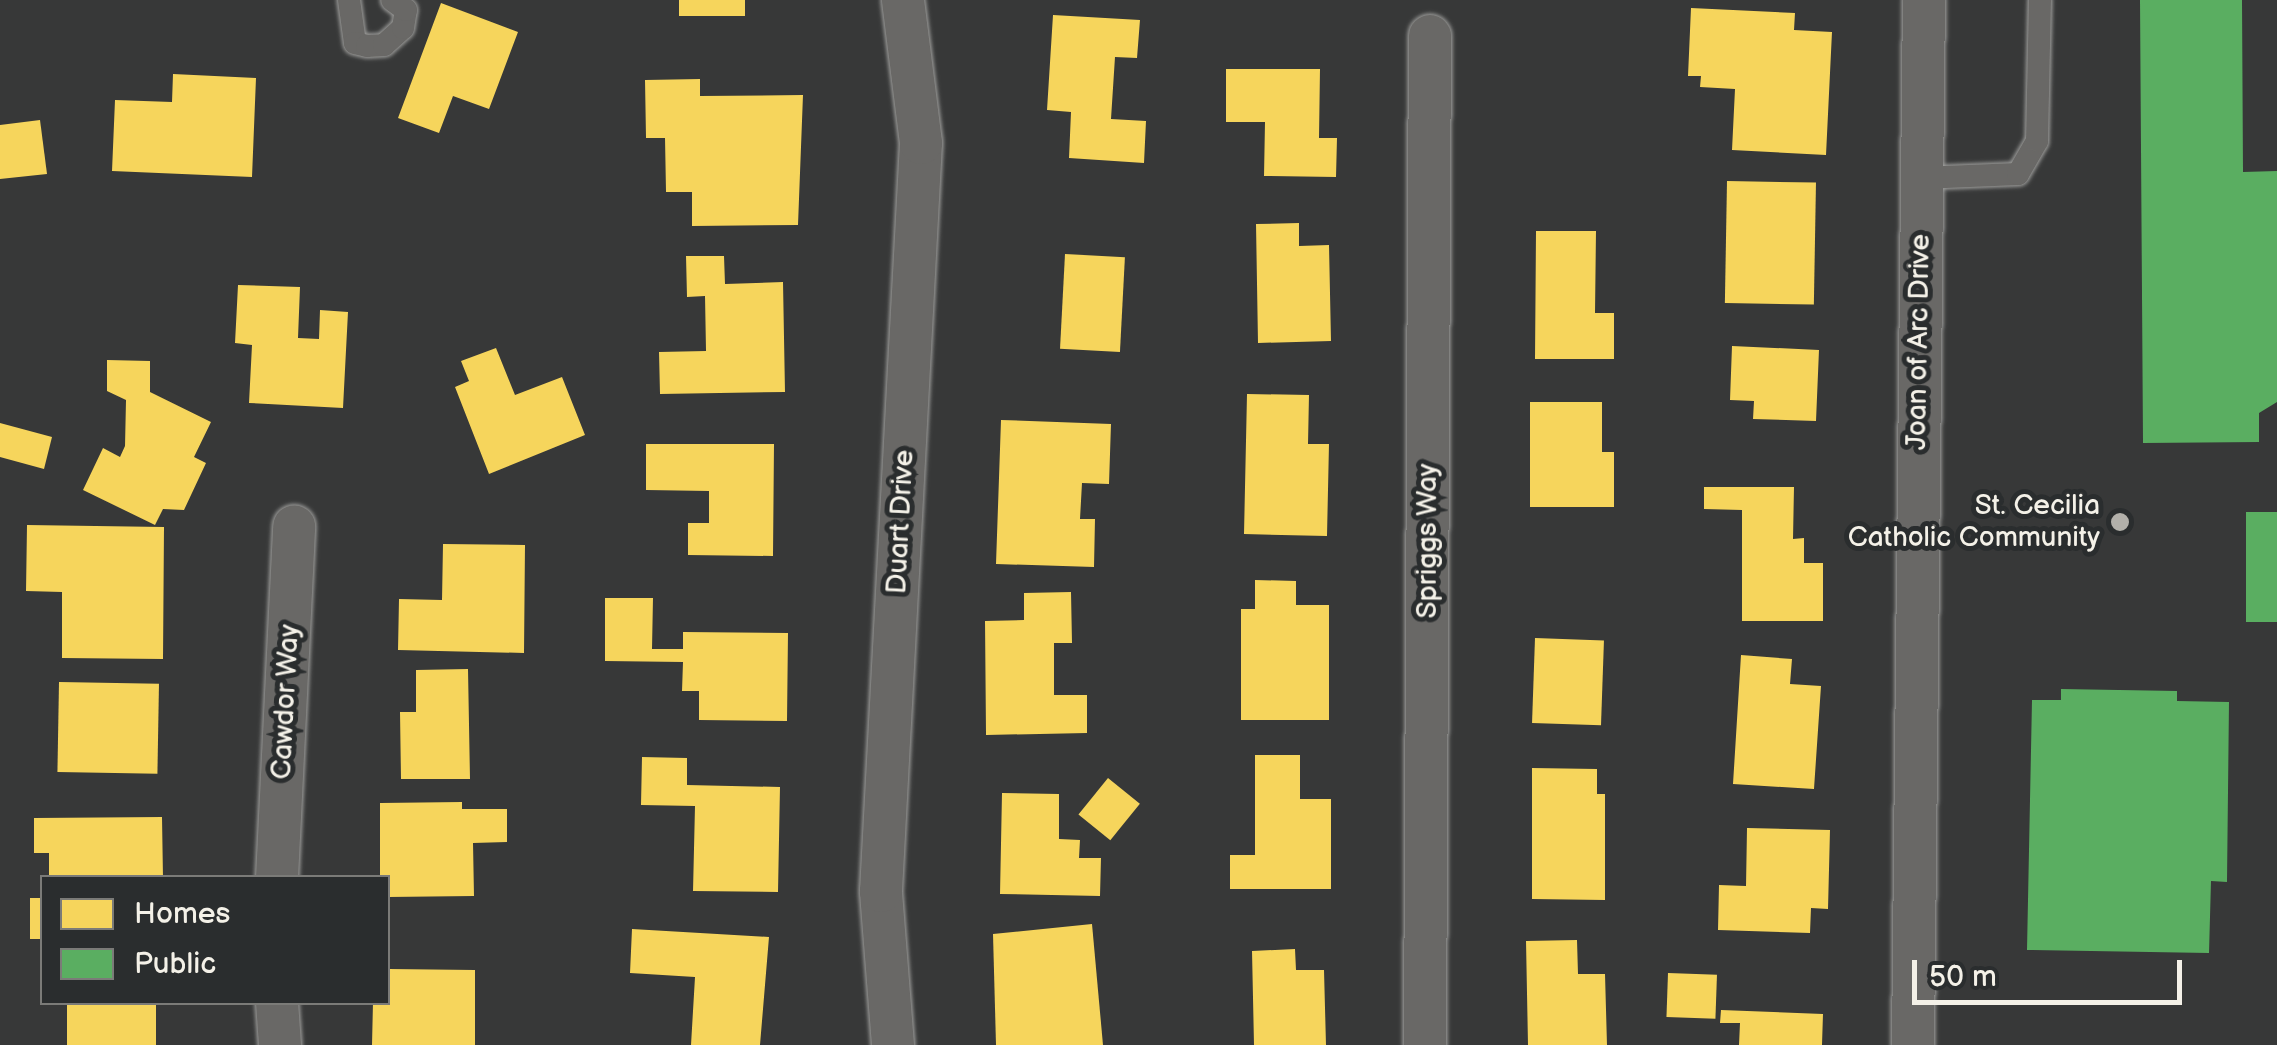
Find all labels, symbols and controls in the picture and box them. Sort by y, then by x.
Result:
street label: Joan of Arc Drive [1900,234,1938,450]
street label: Duart Drive [880,449,922,595]
street label: Spriggs Way [1411,463,1445,619]
place label: St. Cecilia Catholic Community [1848,489,2100,555]
marker: St. Cecilia Catholic Community [2109,511,2131,533]
street label: Cawdor Way [265,623,307,781]
legend [40,875,390,1005]
text: Homes [134,896,230,932]
scale bar [1917,940,2187,1002]
text: Public [134,946,216,982]
text: 50 m [1929,959,1997,995]

